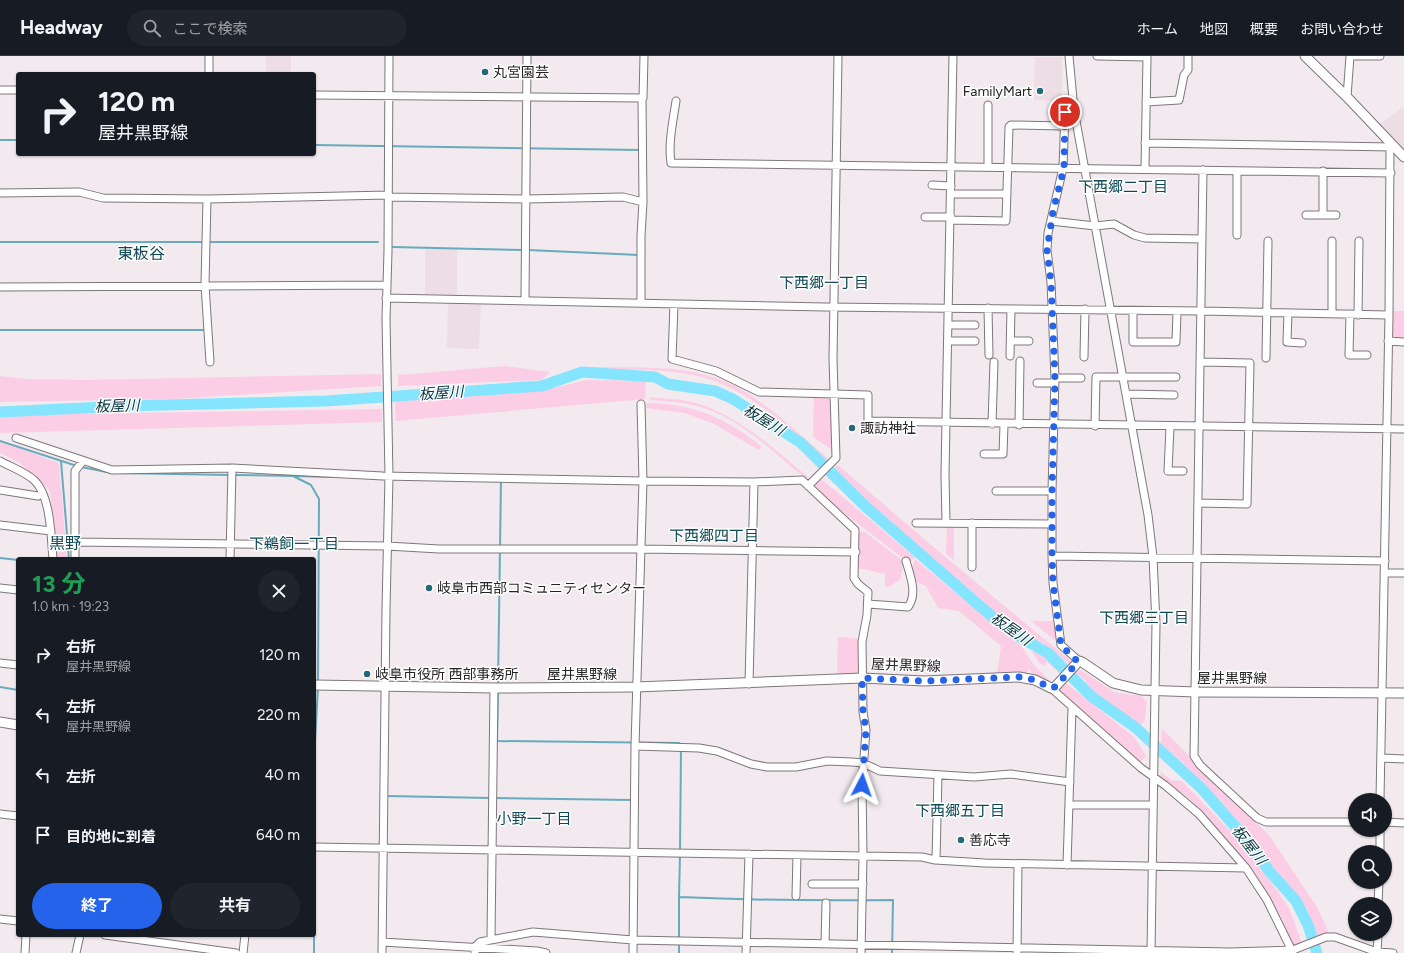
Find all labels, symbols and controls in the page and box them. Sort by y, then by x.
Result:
search box [127,10,407,46]
text: Headway [20,16,103,39]
icon: search [141,17,163,39]
text: ここで検索 [173,20,248,38]
text: ホーム [1136,21,1178,38]
text: 地図 [1200,21,1228,38]
text: 概要 [1250,21,1278,38]
text: お問い合わせ [1300,21,1384,38]
place label: 丸宮園芸 [493,64,549,81]
marker: 丸宮園芸 [480,67,490,77]
place label: FamilyMart [963,83,1032,100]
text: 120 m [98,84,175,118]
marker: FamilyMart [1035,86,1045,96]
icon: right [32,88,84,140]
pin [1048,95,1082,129]
icon: arrive [1054,101,1076,123]
text: 屋井黒野線 [98,122,188,144]
district label: 下西郷二丁目 [1078,178,1168,196]
district label: 東板谷 [117,244,165,263]
district label: 下西郷一丁目 [779,274,869,292]
water label: 板屋川 [418,382,466,404]
water label: 板屋川 [94,396,142,416]
water label: 板屋川 [740,401,790,440]
place label: 諏訪神社 [860,420,916,437]
marker: 諏訪神社 [847,423,857,433]
district label: 下西郷四丁目 [669,527,759,545]
district label: 黒野 [49,534,81,553]
district label: 下鵜飼一丁目 [249,535,339,553]
text: 13 分 [32,569,85,598]
button: close [258,570,300,612]
place label: 岐阜市西部コミュニティセンター [437,580,646,597]
marker: 岐阜市西部コミュニティセンター [424,583,434,593]
text: 1.0 km · 19:23 [32,599,109,614]
water label: 板屋川 [987,609,1036,650]
district label: 下西郷三丁目 [1099,609,1189,627]
text: 右折 [66,638,96,656]
icon: right [32,644,54,666]
text: 120 m [259,646,300,664]
street label: 屋井黒野線 [871,656,941,675]
text: 屋井黒野線 [66,659,131,674]
place label: 岐阜市役所 西部事務所 [375,666,518,683]
street label: 屋井黒野線 [547,666,617,683]
marker: 岐阜市役所 西部事務所 [362,669,372,679]
street label: 屋井黒野線 [1197,670,1267,687]
text: 左折 [66,698,96,716]
icon: left [32,704,54,726]
text: 220 m [257,706,300,724]
text: 屋井黒野線 [66,719,131,734]
icon: left [32,764,54,786]
position arrow [841,764,883,806]
text: 40 m [265,766,300,784]
text: 左折 [66,768,96,786]
map controls [1348,793,1392,941]
button: sound [1348,793,1392,837]
district label: 下西郷五丁目 [915,802,1005,820]
district label: 小野一丁目 [496,810,572,828]
water label: 板屋川 [1228,822,1271,870]
icon: arrive [32,824,54,846]
text: 640 m [256,826,300,844]
text: 目的地に到着 [66,828,156,846]
place label: 善応寺 [969,832,1011,849]
marker: 善応寺 [956,835,966,845]
button: search [1348,845,1392,889]
button: 終了 [32,883,162,929]
button: 共有 [170,883,300,929]
button: layers [1348,897,1392,941]

